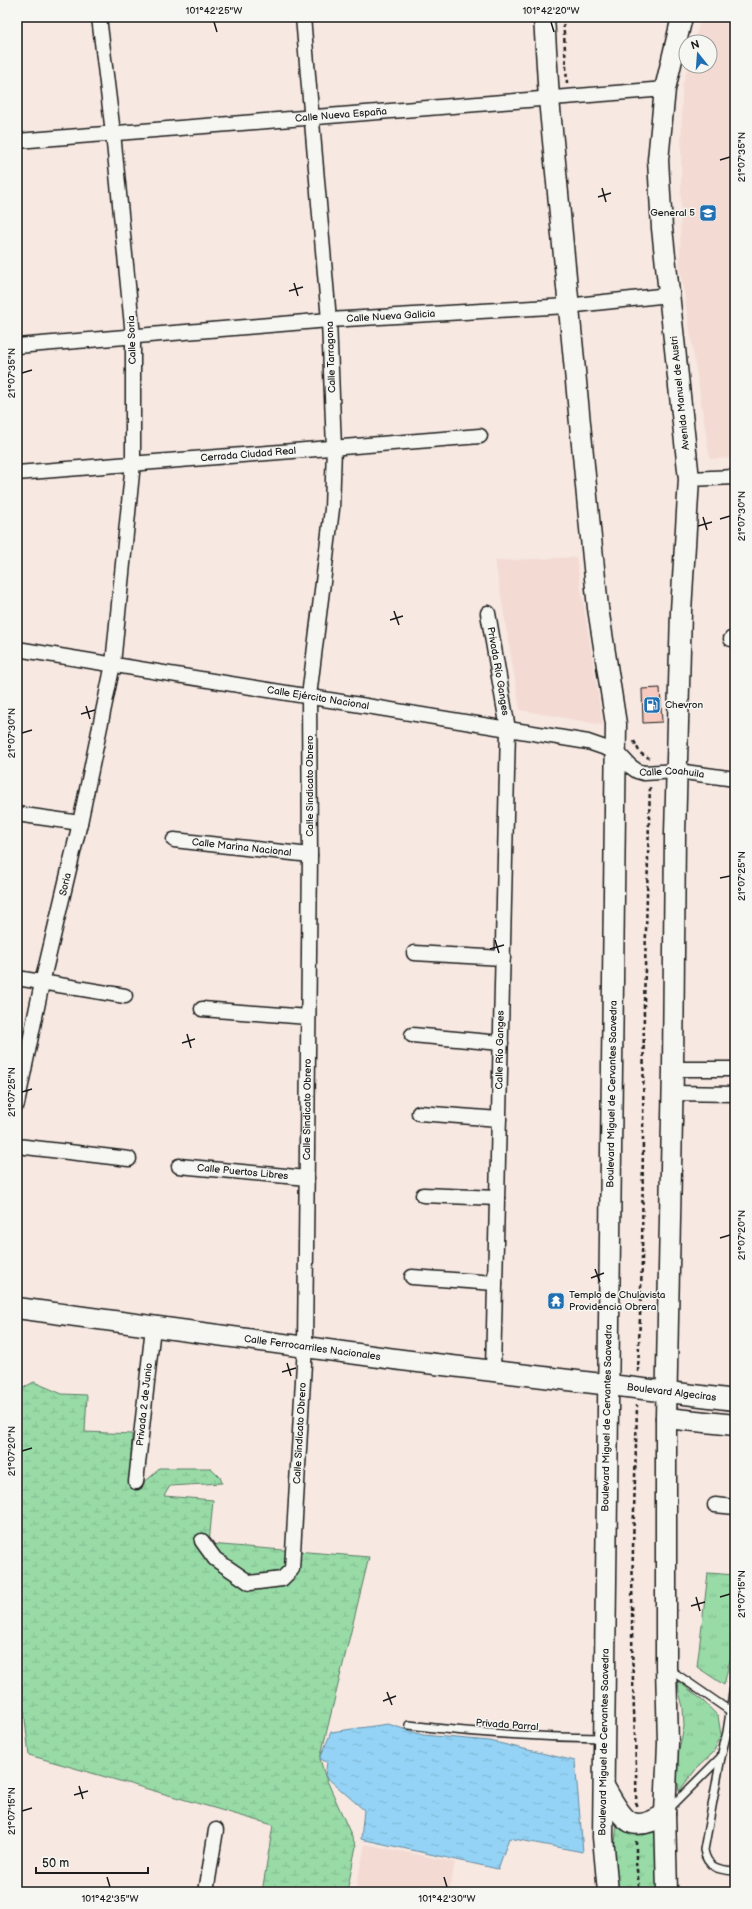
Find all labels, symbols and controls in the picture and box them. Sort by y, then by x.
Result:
text: 101°42'25"W [186,5,242,17]
text: 101°42'20"W [522,5,580,17]
north arrow [678,34,718,74]
text: N [689,37,701,52]
street label: Calle Nueva España [294,105,388,125]
text: 21°07'35"N [736,132,748,182]
school or university icon: General 5 [698,203,718,223]
place label: General 5 [650,207,695,219]
street label: Calle Nueva Galicia [346,308,436,325]
street label: Calle Soria [125,315,139,365]
street label: Calle Tarragona [324,321,338,393]
street label: Avenida Manuel de Austri [668,335,692,451]
text: 21°07'35"N [6,348,18,398]
street label: Cerrada Ciudad Real [200,445,296,464]
text: 21°07'30"N [736,491,748,541]
street label: Privada Río Ganges [484,626,512,716]
street label: Calle Ejército Nacional [266,684,370,712]
fuel station icon: Chevron [642,695,662,715]
place label: Chevron [665,699,703,711]
text: 21°07'30"N [6,708,18,758]
street label: Calle Sindicato Obrero [304,735,316,837]
street label: Calle Coahuila [638,765,705,781]
street label: Calle Marina Nacional [191,836,292,859]
text: 21°07'25"N [736,851,748,901]
street label: Soria [57,871,74,897]
street label: Boulevard Miguel de Cervantes Saavedra [604,1000,620,1188]
street label: Calle Río Ganges [493,1010,507,1090]
street label: Calle Sindicato Obrero [301,1058,314,1160]
text: 21°07'25"N [6,1067,18,1117]
street label: Calle Puertos Libres [197,1162,289,1182]
text: 21°07'20"N [736,1210,748,1260]
place label: Templo de Chulavista Providencia Obrera [569,1289,666,1313]
temple icon: Templo de Chulavista Providencia Obrera [546,1291,566,1311]
street label: Boulevard Miguel de Cervantes Saavedra [599,1324,615,1512]
street label: Calle Ferrocarriles Nacionales [243,1333,381,1363]
street label: Privada 2 de Junio [134,1362,155,1447]
street label: Boulevard Algeciras [626,1381,717,1404]
street label: Calle Sindicato Obrero [291,1382,309,1484]
text: 21°07'20"N [6,1426,18,1476]
text: 21°07'15"N [736,1570,748,1618]
street label: Boulevard Miguel de Cervantes Saavedra [596,1648,612,1836]
street label: Privada Parral [475,1717,539,1733]
text: 21°07'15"N [6,1787,18,1835]
scale bar [36,1849,148,1875]
text: 50 m [42,1856,69,1871]
text: 101°42'35"W [81,1893,139,1905]
text: 101°42'30"W [418,1893,476,1905]

